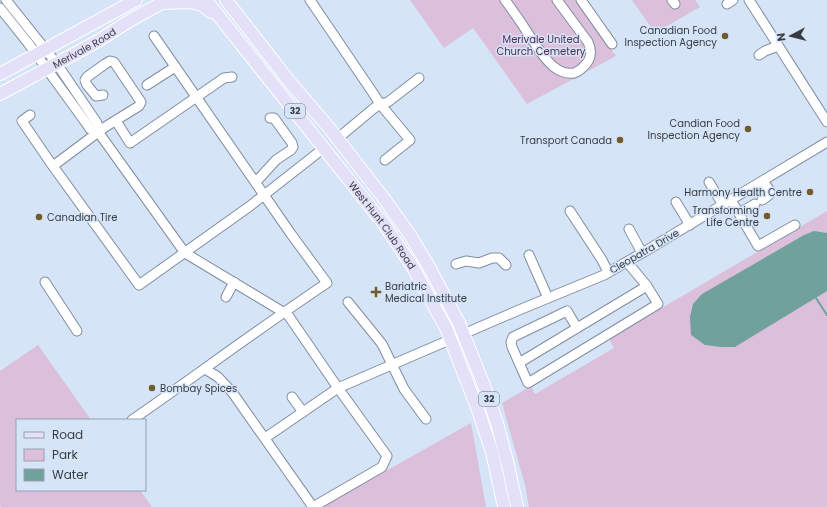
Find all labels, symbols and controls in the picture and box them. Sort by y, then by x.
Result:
north arrow [771,16,811,56]
place label: Canadian Food Inspection Agency [625,23,717,50]
street label: Merivale Road [50,24,119,72]
marker: Canadian Food Inspection Agency [720,31,730,41]
park label: Merivale United Church Cemetery [496,32,586,59]
text: N [773,32,790,42]
road number: 32 [285,104,305,118]
place label: Candian Food Inspection Agency [648,116,740,143]
marker: Candian Food Inspection Agency [743,124,753,134]
place label: Transport Canada [520,133,612,148]
marker: Transport Canada [615,135,625,145]
street label: West Hunt Club Road [345,178,419,272]
place label: Harmony Health Centre [684,185,802,200]
marker: Harmony Health Centre [805,187,815,197]
place label: Transforming Life Centre [692,203,759,230]
place label: Canadian Tire [47,210,118,225]
marker: Transforming Life Centre [762,211,772,221]
marker: Canadian Tire [34,212,44,222]
street label: Cleopatra Drive [607,225,682,277]
place label: Bariatric Medical Institute [385,279,467,306]
marker: Bariatric Medical Institute [370,286,382,298]
place label: Bombay Spices [160,381,237,396]
marker: Bombay Spices [147,383,157,393]
road number: 32 [479,392,499,406]
legend [16,419,146,491]
text: Road [52,426,83,443]
text: Park [52,446,79,463]
text: Water [52,466,89,483]

